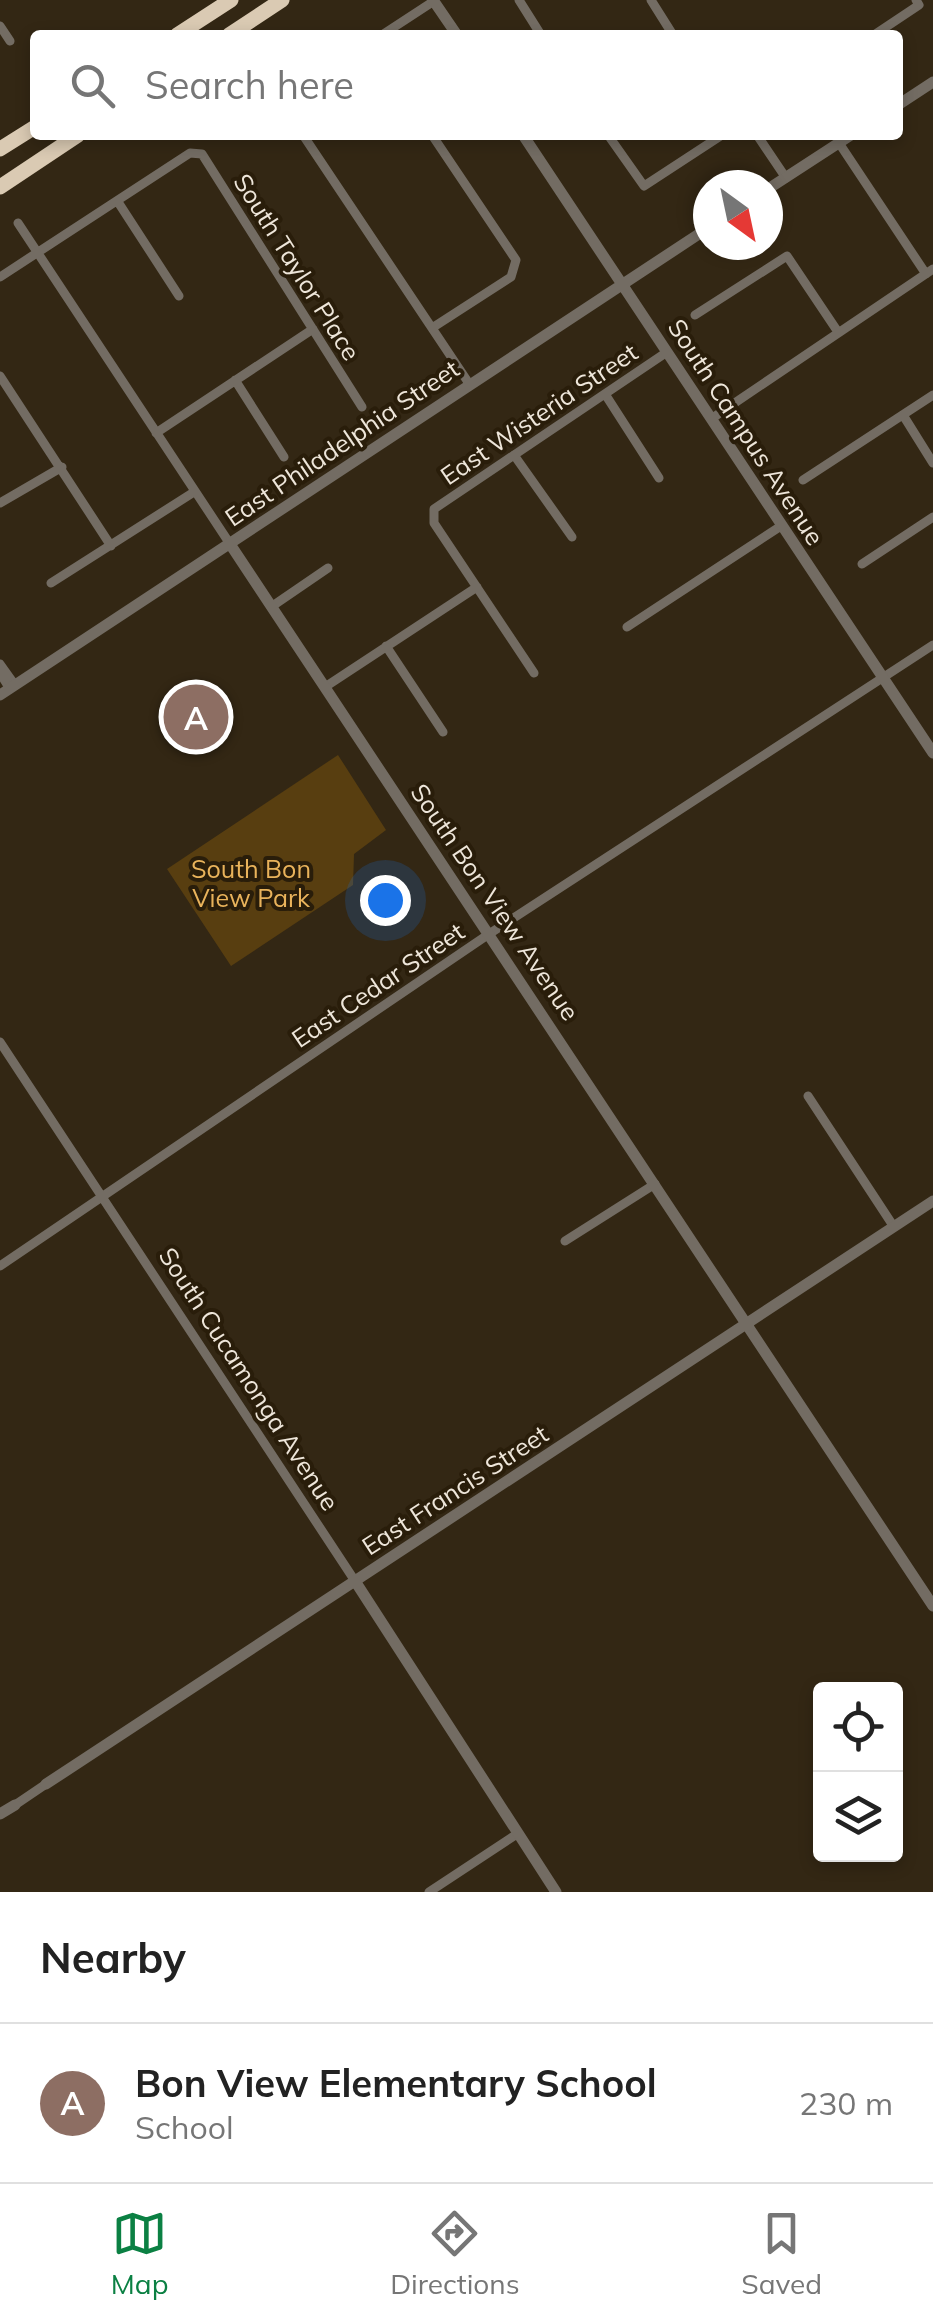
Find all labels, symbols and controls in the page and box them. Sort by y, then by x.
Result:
search box [30,30,903,140]
icon: search [65,58,120,113]
text: Search here [145,61,354,109]
street label: South Taylor Place [227,168,367,366]
north arrow [693,170,783,260]
street label: South Campus Avenue [662,313,831,551]
street label: East Wisteria Street [434,336,643,491]
street label: East Philadelphia Street [219,353,465,533]
pin: A [164,680,228,754]
street label: South Bon View Avenue [405,777,586,1026]
park label: South Bon View Park [191,853,311,913]
your location [360,875,411,926]
street label: East Cedar Street [285,915,470,1054]
street label: South Cucamonga Avenue [153,1241,346,1516]
street label: East Francis Street [356,1418,554,1561]
map controls [813,1682,903,1862]
button: locate [813,1682,903,1772]
button: layers [813,1772,903,1862]
text: Nearby [40,1931,186,1984]
text: Bon View Elementary School [135,2059,657,2107]
text: A [60,2083,85,2123]
text: 230 m [799,2083,893,2123]
text: School [135,2107,234,2147]
tab: Map [111,2206,168,2301]
tab: Directions [390,2206,520,2301]
tab: Saved [741,2206,822,2301]

